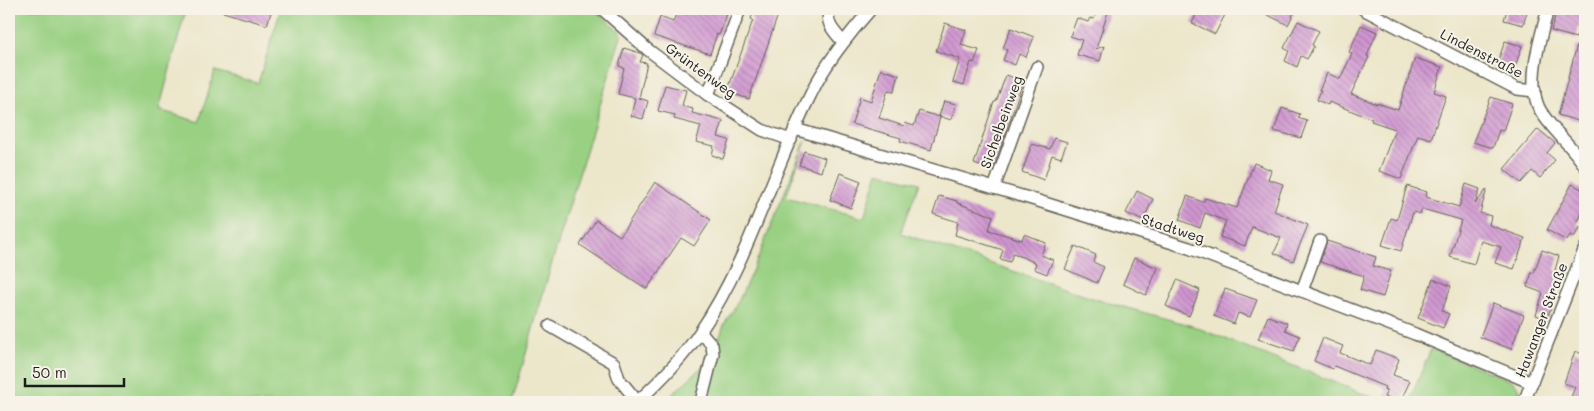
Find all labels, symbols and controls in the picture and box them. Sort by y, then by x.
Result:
street label: Lindenstraße [1437,24,1527,82]
street label: Grüntenweg [662,38,740,102]
street label: Sichelbeinweg [975,73,1027,171]
street label: Stadtweg [1139,209,1207,247]
street label: Hawanger Straße [1510,260,1572,380]
scale bar [25,356,124,388]
text: 50 m [32,362,67,382]

